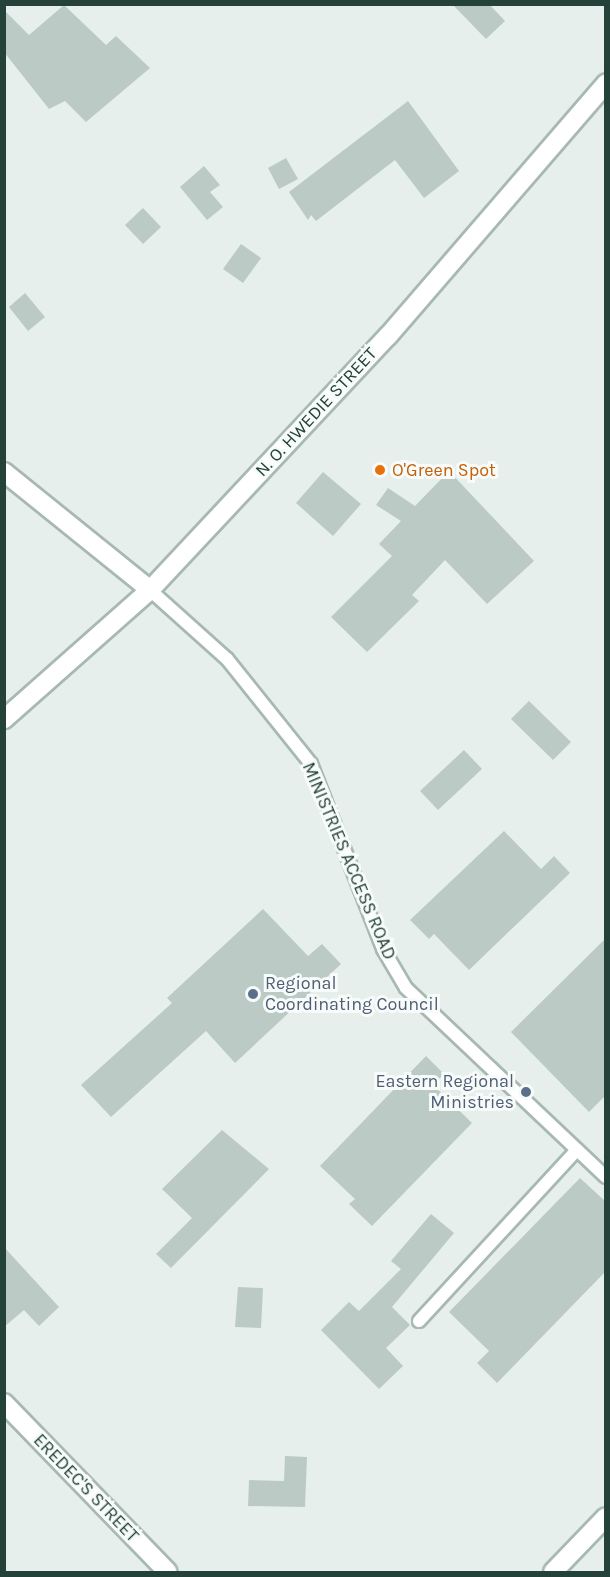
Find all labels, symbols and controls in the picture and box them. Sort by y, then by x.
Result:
street label: N. O. HWEDIE STREET [251,343,381,481]
place label: O'Green Spot [392,459,496,481]
marker: O'Green Spot [373,463,387,477]
street label: MINISTRIES ACCESS ROAD [298,759,400,963]
place label: Regional Coordinating Council [265,973,439,1016]
marker: Regional Coordinating Council [246,987,260,1001]
place label: Eastern Regional Ministries [375,1071,514,1114]
marker: Eastern Regional Ministries [519,1085,533,1099]
street label: EREDEC'S STREET [29,1429,143,1547]

